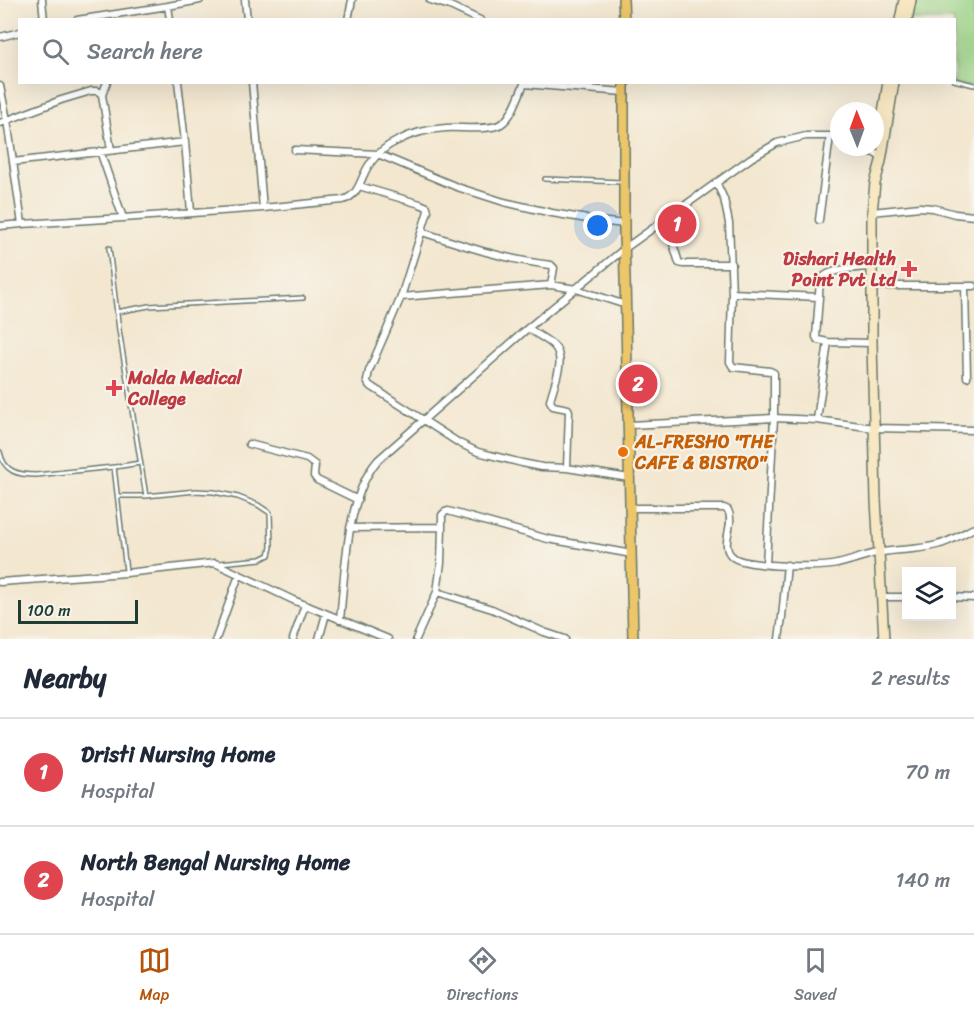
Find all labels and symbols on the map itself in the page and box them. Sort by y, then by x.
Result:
north arrow [830,102,884,156]
pin: 1 [658,202,696,246]
your location [583,211,612,240]
place label: Dishari Health Point Pvt Ltd [783,243,898,296]
marker: Dishari Health Point Pvt Ltd [900,260,918,278]
place label: Malda Medical College [127,362,243,415]
pin: 2 [618,362,658,406]
marker: Malda Medical College [105,379,123,397]
place label: AL-FRESHO "THE CAFE & BISTRO" [634,426,775,479]
marker: AL-FRESHO "THE CAFE & BISTRO" [616,445,630,459]
scale bar [18,597,138,624]

